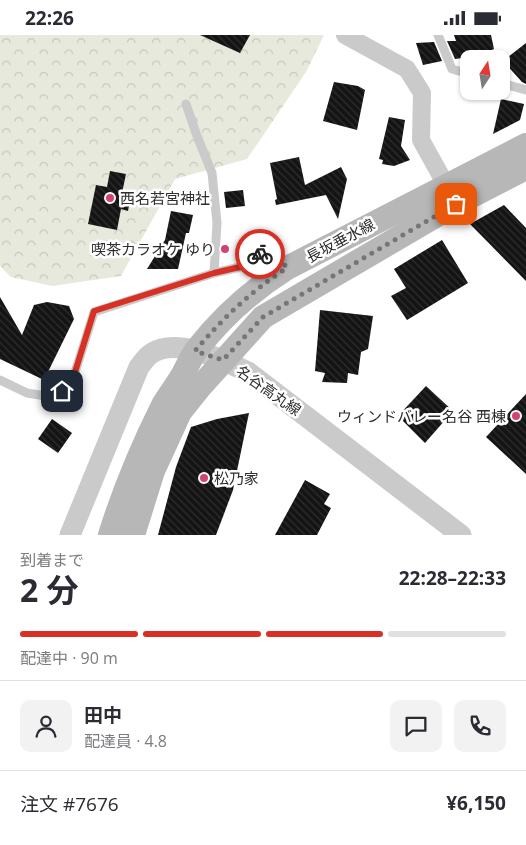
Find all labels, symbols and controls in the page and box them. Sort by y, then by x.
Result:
text: 22:26 [25,5,74,31]
north arrow [460,50,510,100]
map controls [460,50,510,100]
pin [435,183,477,225]
place label: 西名若宮神社 [120,188,210,208]
icon: bag [442,190,470,218]
marker: 西名若宮神社 [104,192,116,204]
street label: 長坂垂水線 [302,214,378,266]
courier [235,229,285,279]
place label: 喫茶カラオケ ゆり [91,239,215,259]
icon: bike [246,240,274,268]
marker: 喫茶カラオケ ゆり [219,243,231,255]
street label: 名谷高丸線 [233,360,305,420]
pin [41,370,83,412]
icon: home [48,377,76,405]
place label: ウィンドバレー名谷 西棟 [337,406,506,426]
marker: ウィンドバレー名谷 西棟 [510,410,522,422]
place label: 松乃家 [214,468,259,488]
marker: 松乃家 [198,472,210,484]
text: 到着まで [20,549,84,571]
text: 22:28–22:33 [399,565,506,591]
text: 2 分 [20,568,79,611]
text: 配達中 · 90 m [20,647,118,669]
button: person [20,700,72,752]
button: chat [390,700,442,752]
button: phone [454,700,506,752]
text: 田中 [84,702,122,728]
text: 配達員 · 4.8 [84,730,167,752]
text: ¥6,150 [446,790,506,816]
text: 注文 #7676 [20,791,119,817]

